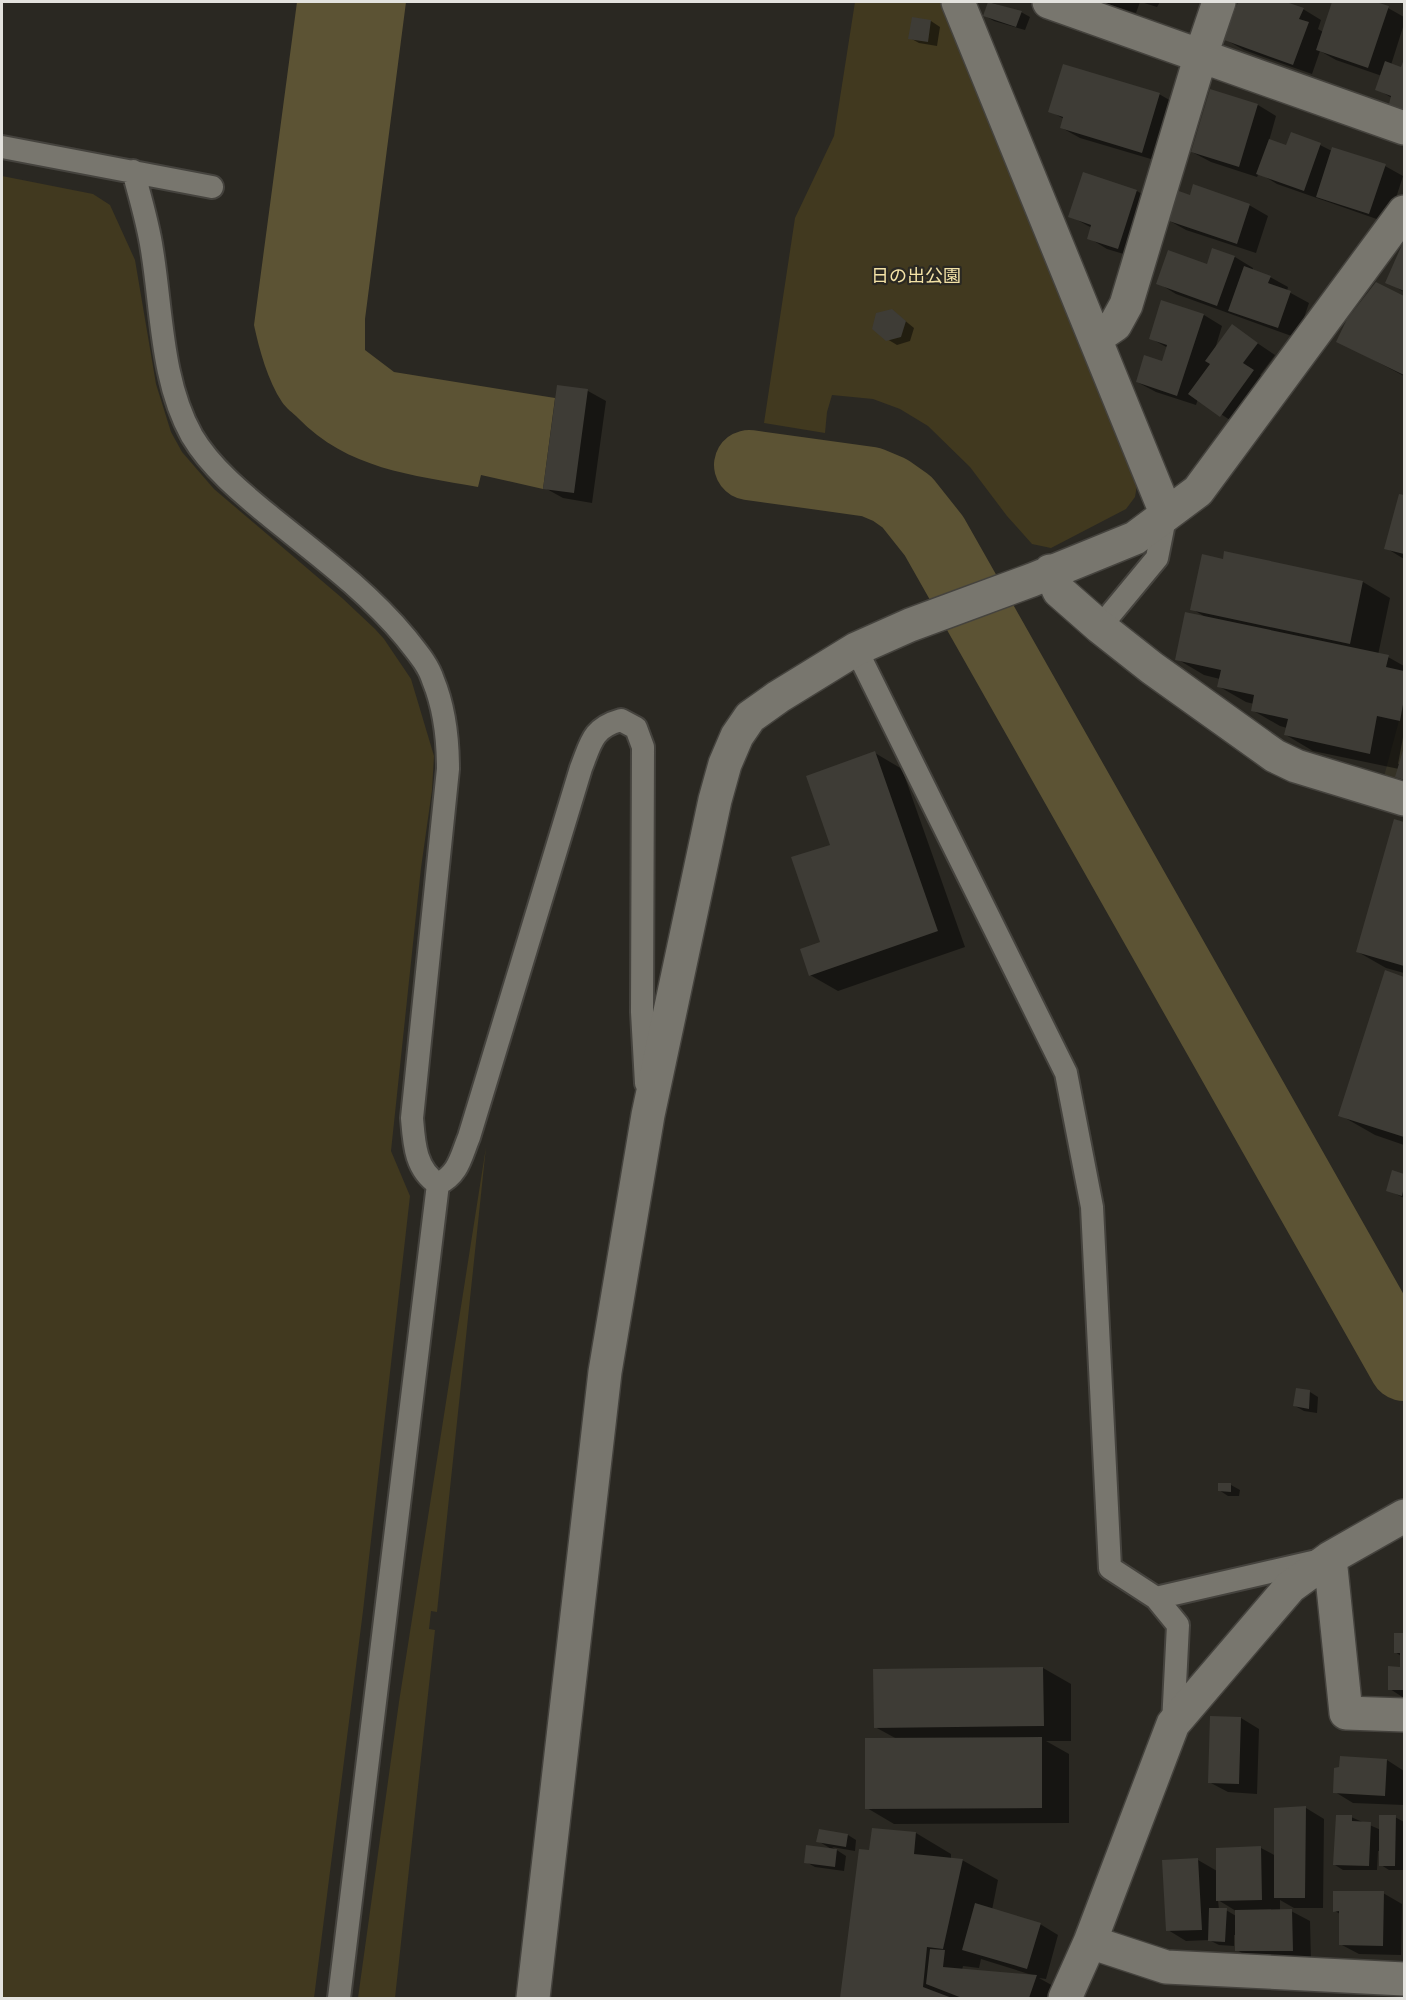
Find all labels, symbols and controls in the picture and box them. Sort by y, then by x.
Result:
park label: 日の出公園 [871,264,961,287]

